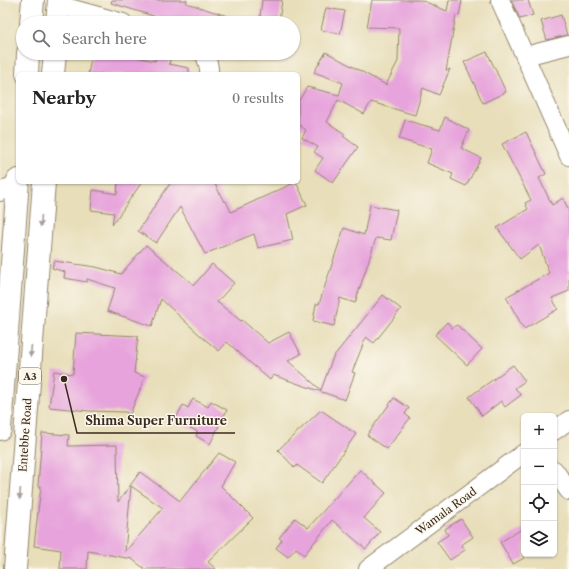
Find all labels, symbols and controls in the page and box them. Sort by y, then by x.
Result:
search box [16,16,300,60]
icon: search [30,27,52,49]
text: Search here [62,29,147,48]
text: Nearby [32,88,96,108]
text: 0 results [232,90,284,106]
one-way arrow [38,215,45,227]
one-way arrow [28,344,35,357]
road number: A3 [19,368,41,384]
street label: Entebbe Road [15,397,35,472]
callout: Shima Super Furniture [77,409,235,433]
text: Shima Super Furniture [85,413,227,428]
map controls [521,413,557,557]
button: + [521,413,557,449]
button: − [521,449,557,485]
street label: Wamala Road [412,484,479,538]
button: locate [521,485,557,521]
one-way arrow [17,488,24,500]
button: layers [521,521,557,557]

